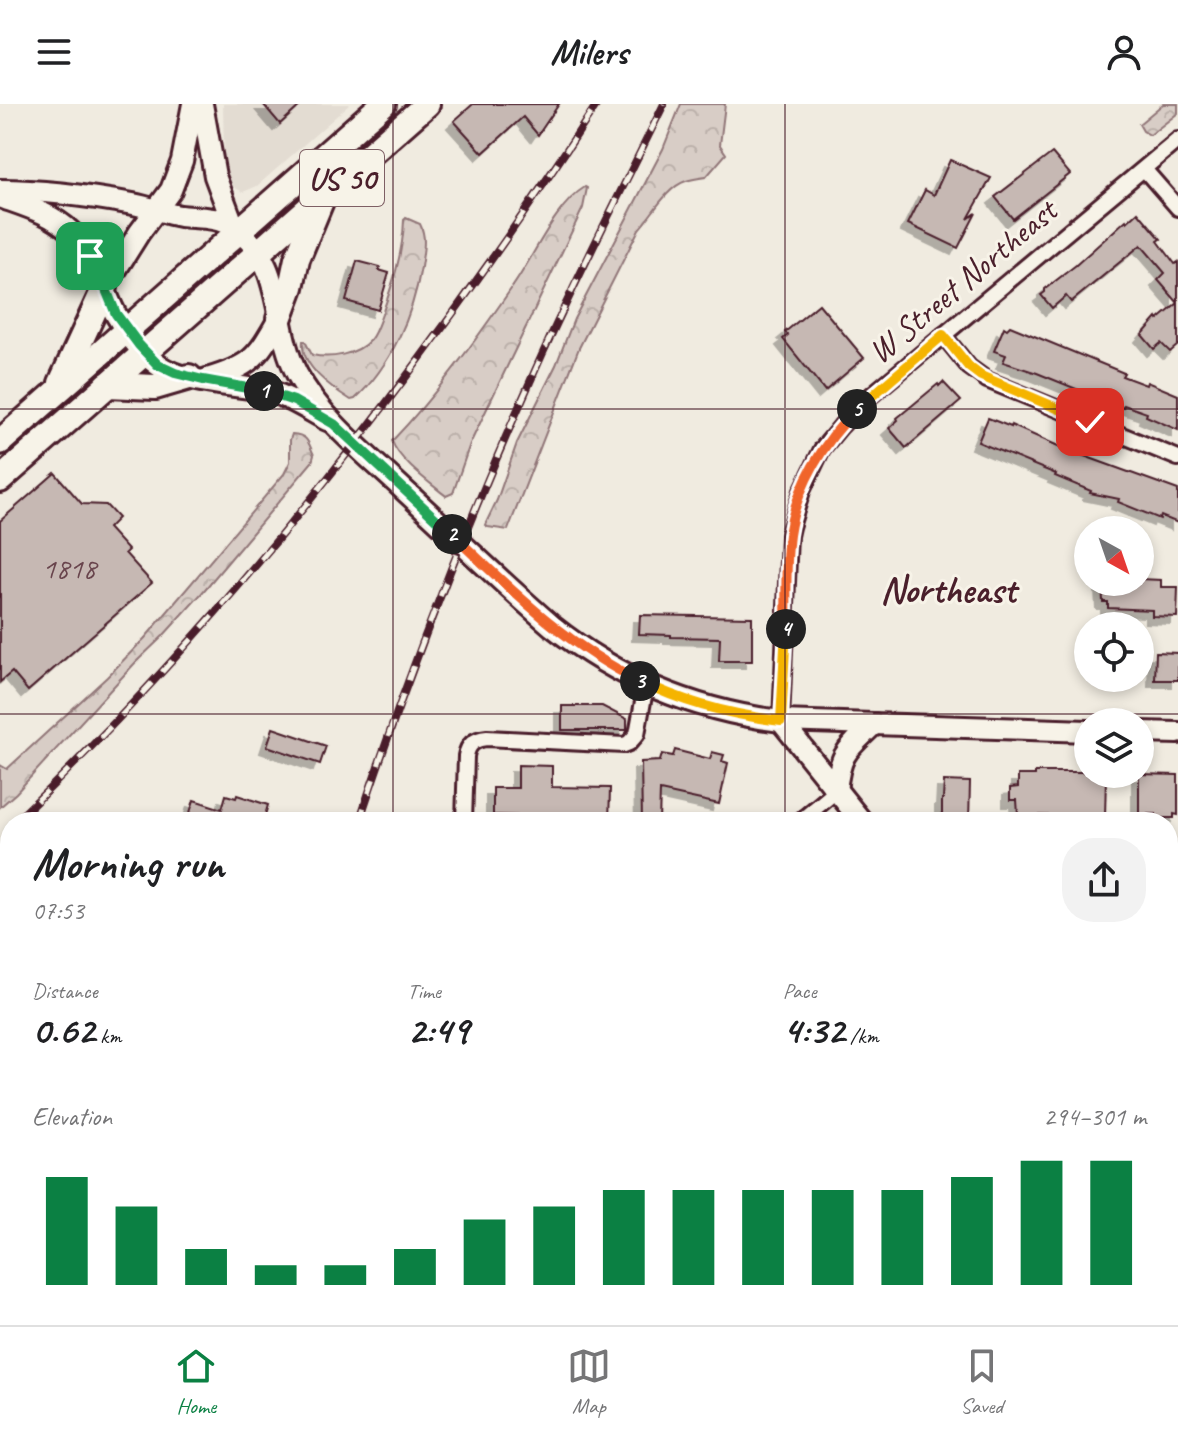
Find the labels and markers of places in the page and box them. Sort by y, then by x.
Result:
pin [56,222,124,290]
pin: 1 [244,371,284,411]
pin [1056,388,1124,456]
pin: 5 [837,389,877,429]
pin: 2 [432,514,472,554]
pin: 4 [766,609,806,649]
pin: 3 [620,661,660,701]

